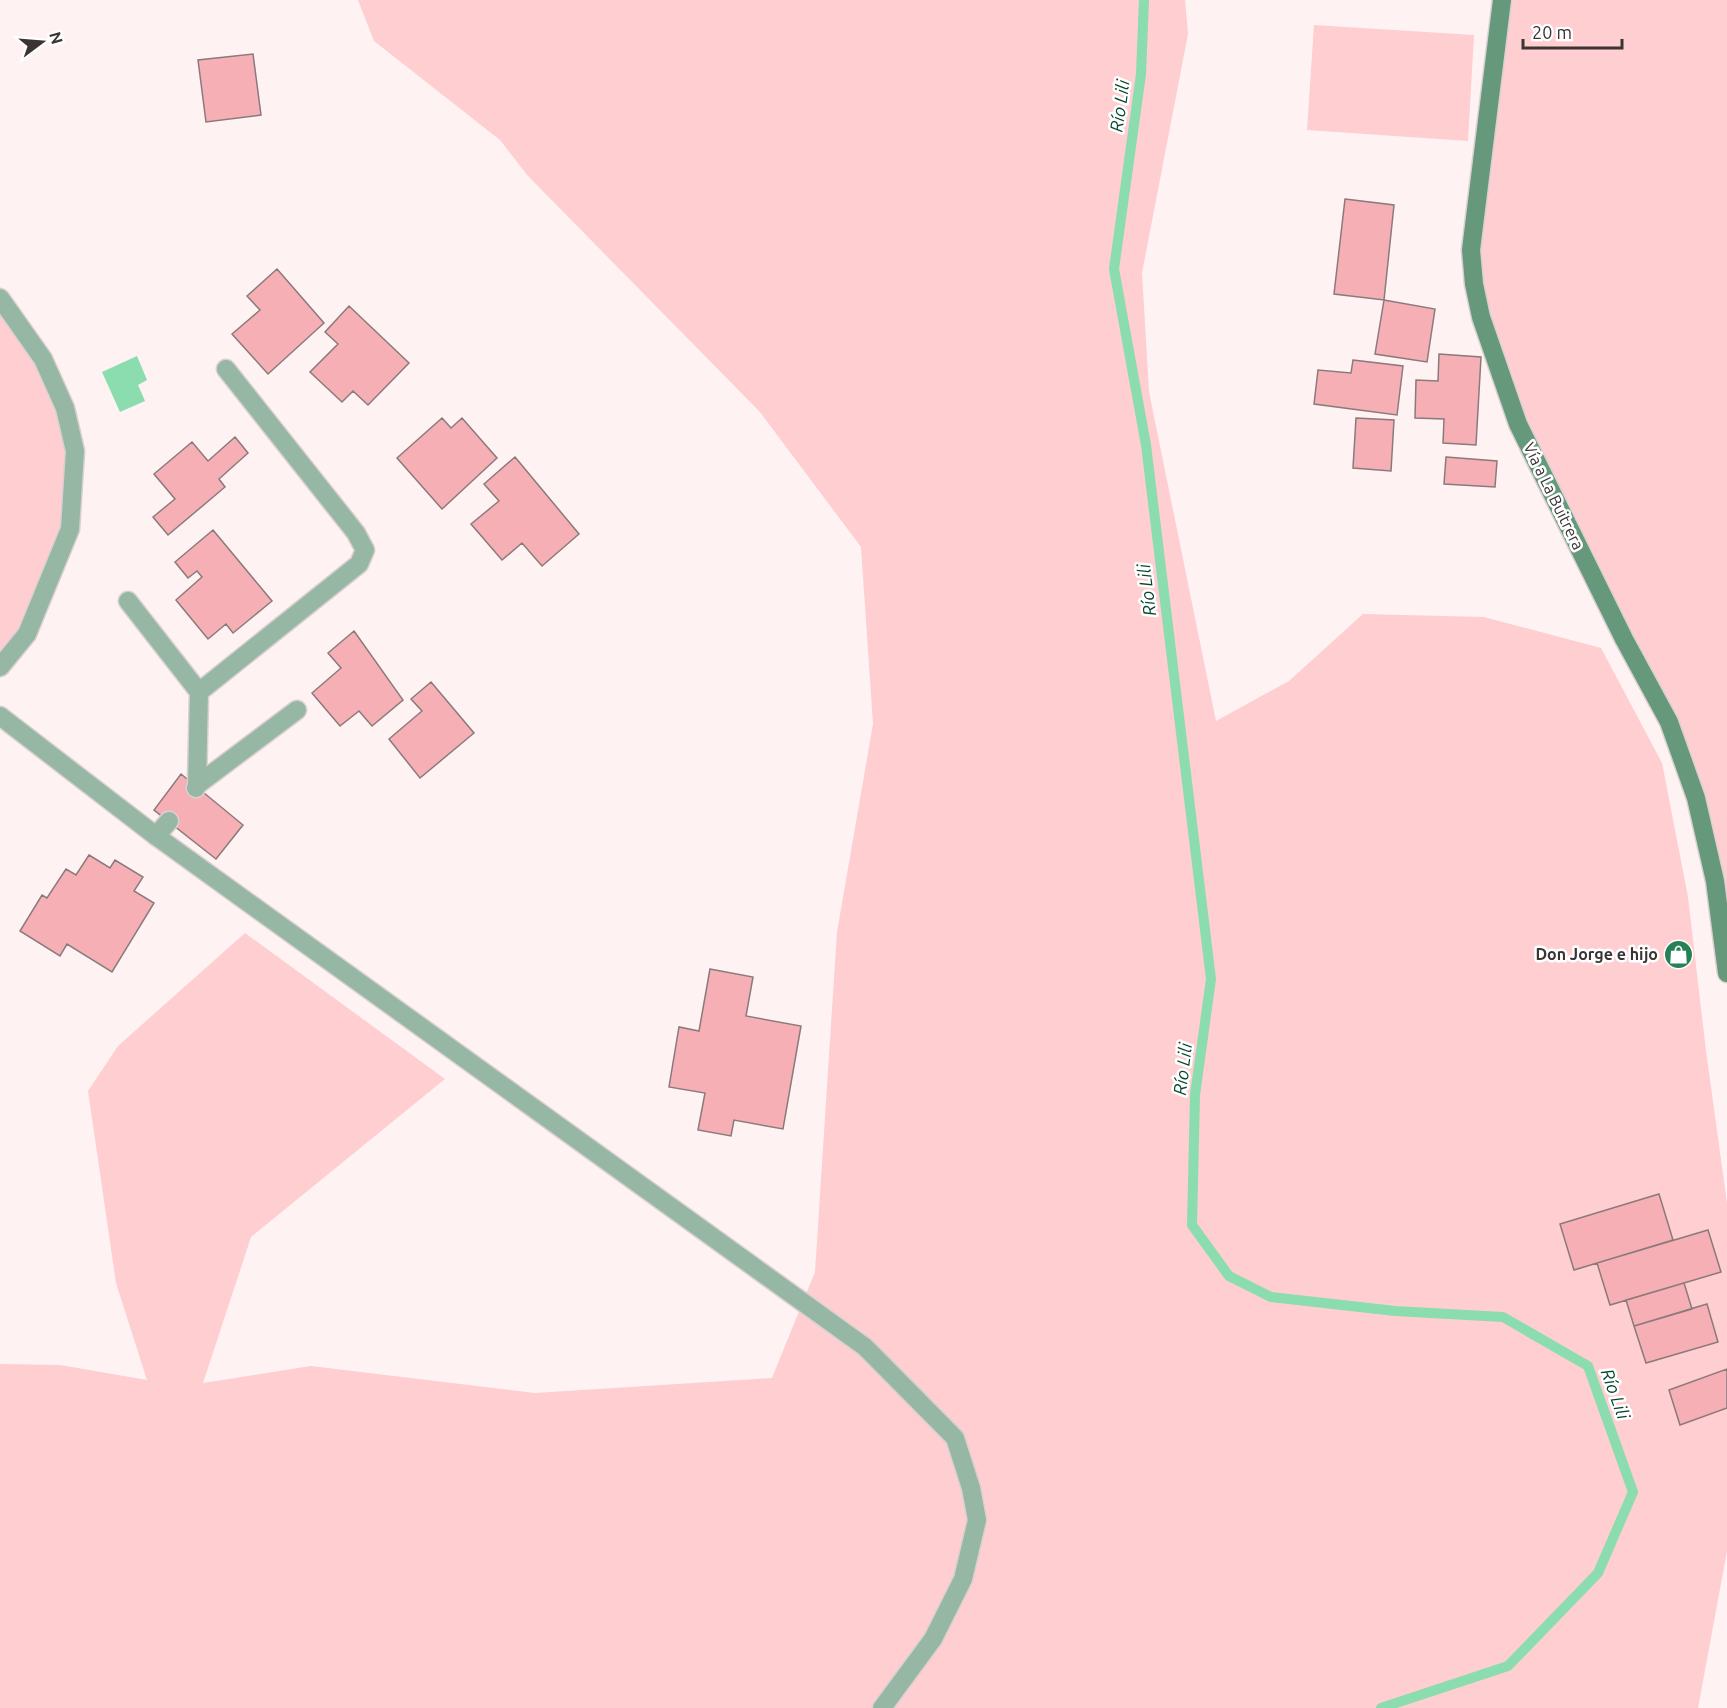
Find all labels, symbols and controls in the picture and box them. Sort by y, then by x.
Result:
north arrow [12,12,72,72]
scale bar [1523,12,1622,50]
text: 20 m [1532,22,1572,42]
text: N [46,30,67,46]
water label: Río Lili [1105,78,1133,133]
street label: Vía a La Buitrera [1520,439,1588,553]
water label: Río Lili [1133,562,1159,617]
shop icon: Don Jorge e hijo [1663,938,1695,970]
place label: Don Jorge e hijo [1535,945,1658,963]
water label: Río Lili [1169,1041,1195,1096]
water label: Río Lili [1598,1366,1634,1422]

